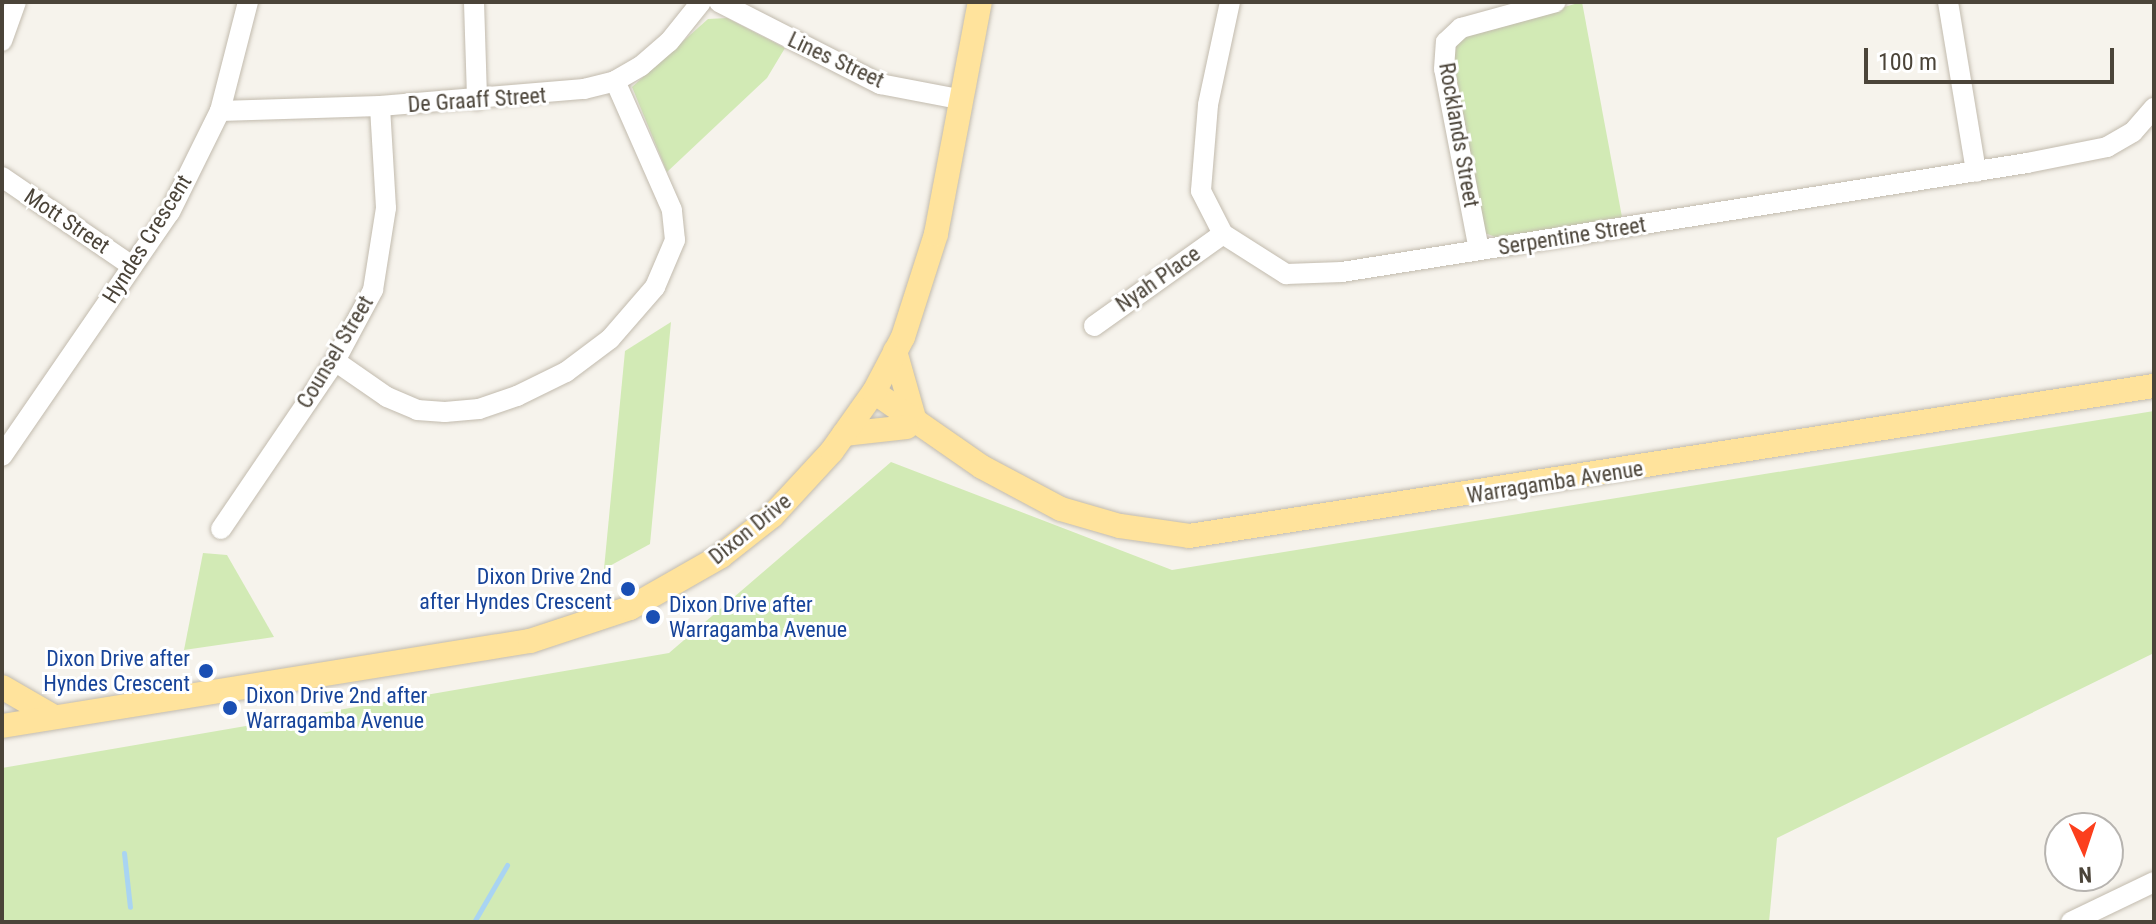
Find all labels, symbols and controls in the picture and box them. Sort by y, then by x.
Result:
street label: Lines Street [784,26,888,94]
scale bar [1868,32,2118,82]
text: 100 m [1878,48,1937,76]
street label: Rocklands Street [1433,61,1485,209]
street label: De Graaff Street [407,82,547,118]
street label: Hyndes Crescent [97,170,197,308]
street label: Mott Street [19,183,115,259]
street label: Serpentine Street [1496,211,1648,261]
street label: Nyah Place [1111,240,1205,318]
street label: Counsel Street [291,291,379,413]
street label: Warragamba Avenue [1465,455,1645,509]
street label: Dixon Drive [704,488,796,570]
place label: Dixon Drive 2nd after Hyndes Crescent [419,563,612,614]
marker: Dixon Drive 2nd after Hyndes Crescent [619,580,637,598]
place label: Dixon Drive after Warragamba Avenue [669,591,847,642]
marker: Dixon Drive after Warragamba Avenue [644,608,662,626]
place label: Dixon Drive after Hyndes Crescent [43,645,190,696]
marker: Dixon Drive after Hyndes Crescent [197,662,215,680]
place label: Dixon Drive 2nd after Warragamba Avenue [246,682,427,734]
marker: Dixon Drive 2nd after Warragamba Avenue [221,699,239,717]
north arrow [2044,812,2124,892]
text: N [2078,862,2093,887]

